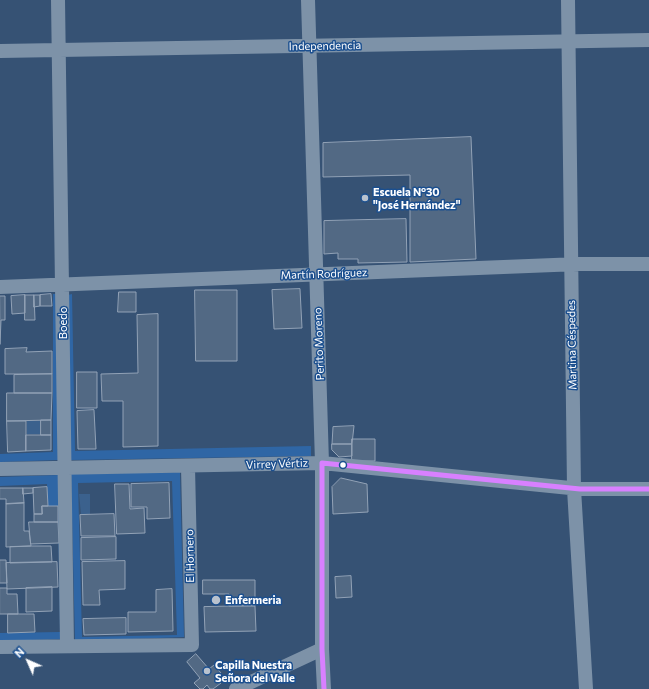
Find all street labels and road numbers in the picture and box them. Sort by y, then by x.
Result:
street label: Independencia [289,39,361,53]
street label: Martín Rodríguez [280,266,368,282]
street label: Martina Céspedes [565,300,579,390]
street label: Boedo [56,307,70,339]
street label: Perito Moreno [311,307,327,381]
street label: Virrey Vértiz [246,456,308,472]
street label: El Hornero [183,529,197,583]

